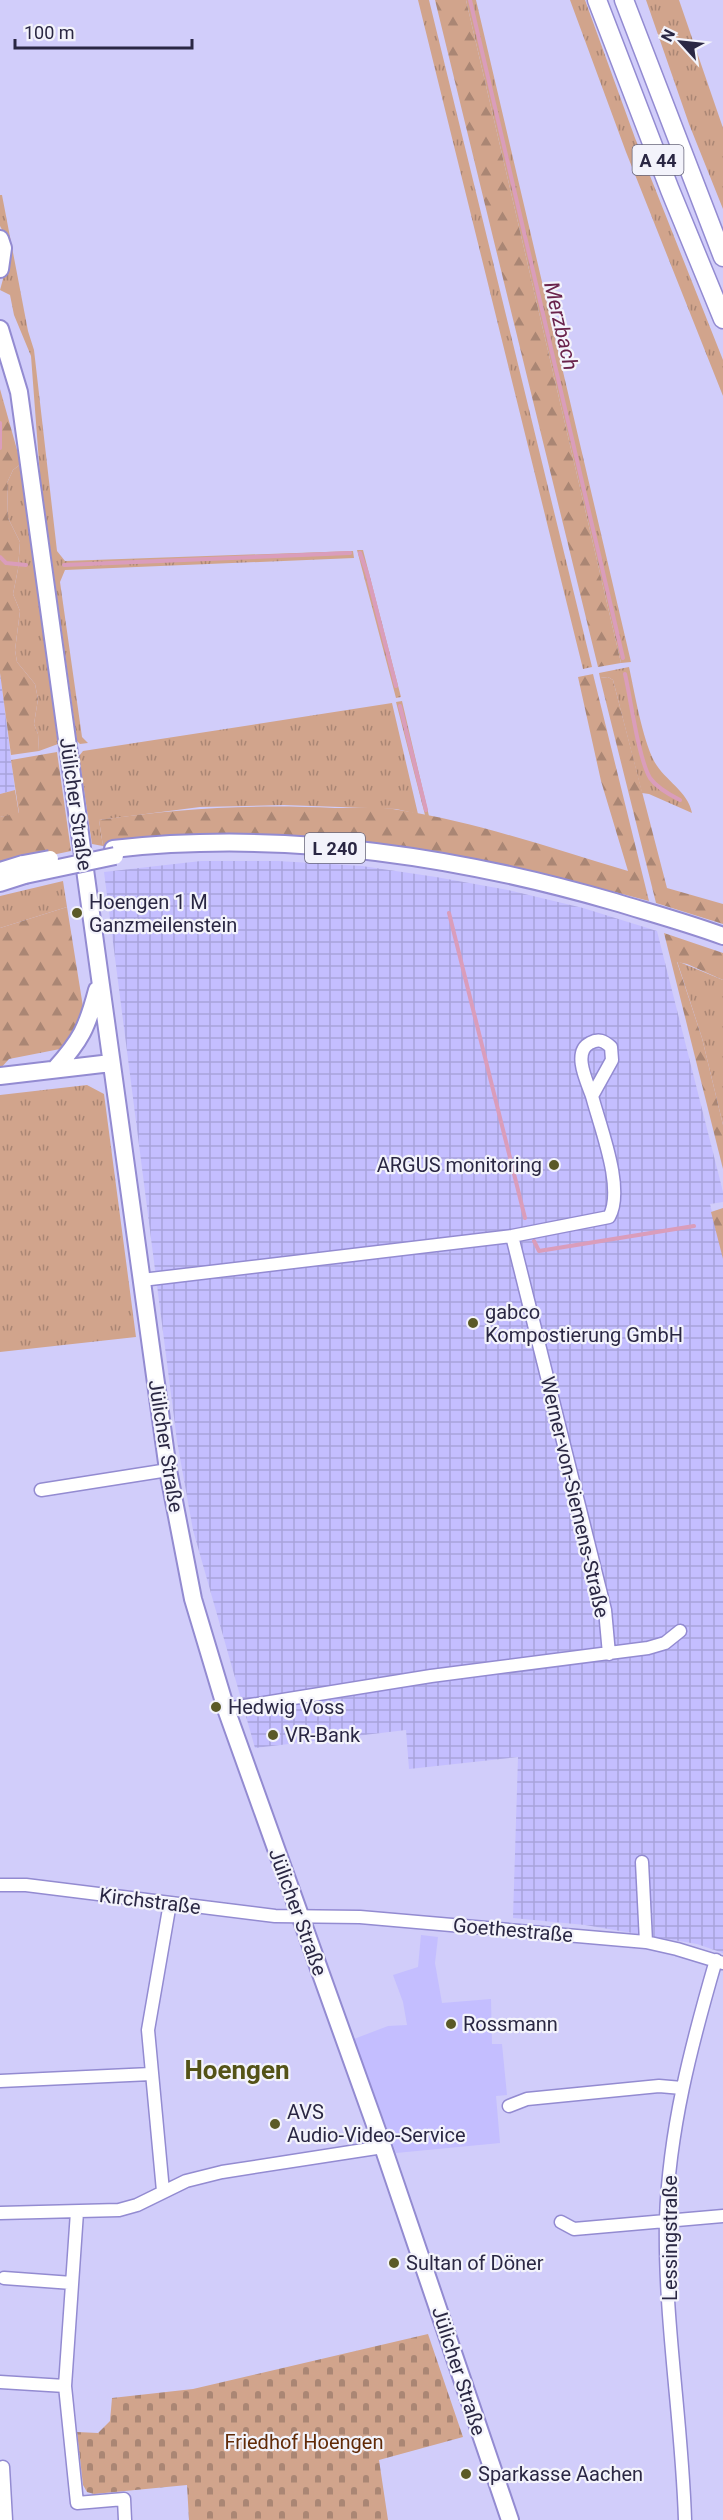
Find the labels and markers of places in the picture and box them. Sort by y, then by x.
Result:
place label: Hoengen 1 M Ganzmeilenstein [89,890,237,937]
marker: Hoengen 1 M Ganzmeilenstein [70,906,84,920]
place label: ARGUS monitoring [377,1153,542,1177]
marker: ARGUS monitoring [547,1158,561,1172]
place label: gabco Kompostierung GmbH [485,1300,683,1347]
marker: gabco Kompostierung GmbH [466,1316,480,1330]
place label: Hedwig Voss [228,1695,345,1719]
marker: Hedwig Voss [209,1700,223,1714]
place label: VR-Bank [285,1723,361,1747]
marker: VR-Bank [266,1728,280,1742]
place label: Rossmann [463,2012,558,2036]
marker: Rossmann [444,2017,458,2031]
place label: AVS Audio-Video-Service [287,2100,466,2147]
marker: AVS Audio-Video-Service [268,2117,282,2131]
place label: Sultan of Döner [406,2251,544,2275]
marker: Sultan of Döner [387,2256,401,2270]
place label: Sparkasse Aachen [478,2462,643,2486]
marker: Sparkasse Aachen [459,2467,473,2481]

